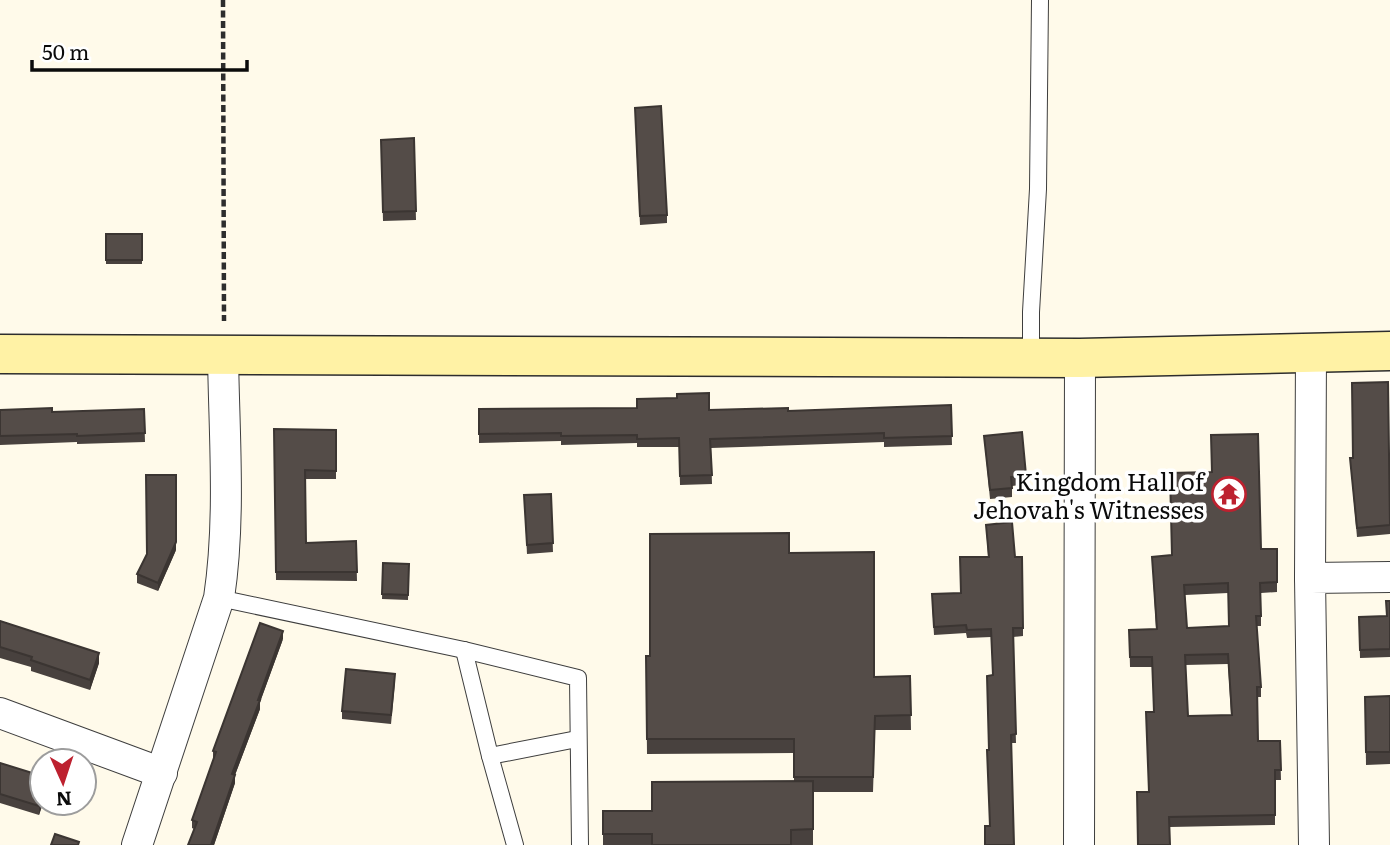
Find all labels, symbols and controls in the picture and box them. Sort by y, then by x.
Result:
scale bar [32,28,247,72]
text: 50 m [42,35,89,66]
place label: Kingdom Hall of Jehovah's Witnesses [973,463,1206,526]
temple icon: Kingdom Hall of Jehovah's Witnesses [1210,475,1248,513]
north arrow [28,747,98,817]
text: N [55,786,73,814]

